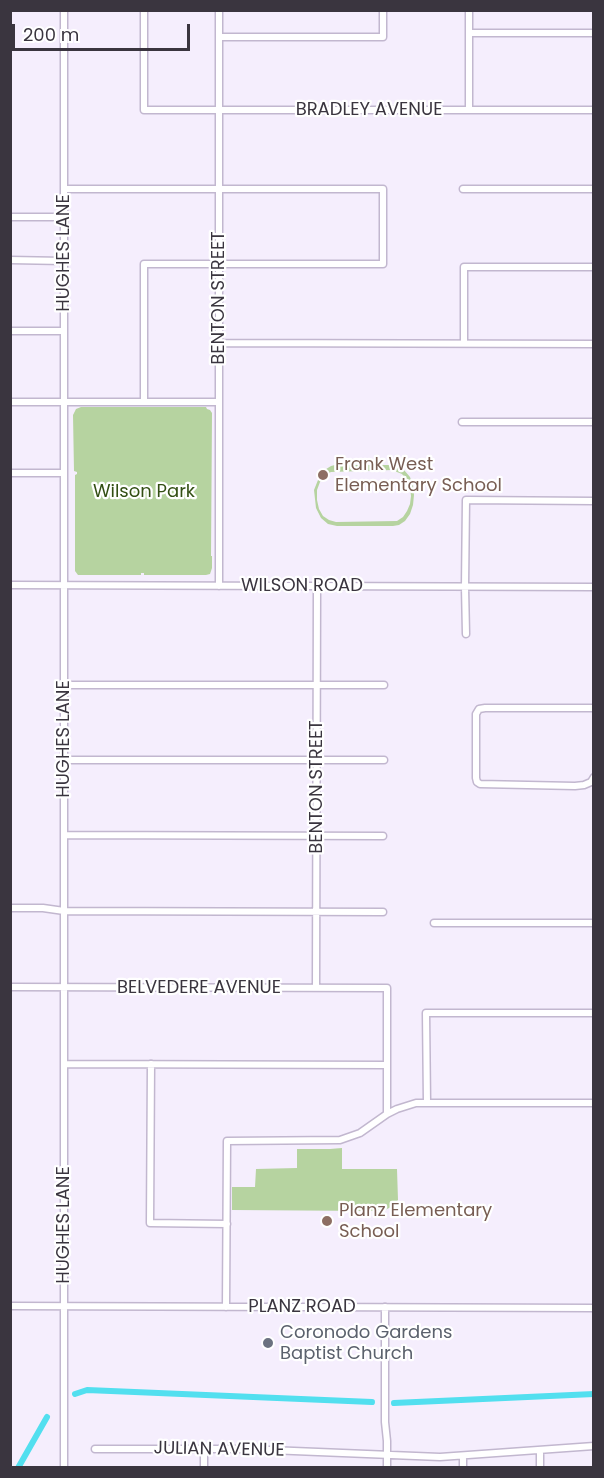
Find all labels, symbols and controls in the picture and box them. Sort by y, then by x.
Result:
scale bar [15,12,194,50]
text: 200 m [23,22,79,47]
street label: BRADLEY AVENUE [296,99,442,121]
street label: HUGHES LANE [53,194,75,312]
street label: BENTON STREET [208,231,230,365]
place label: Frank West Elementary School [335,454,502,496]
marker: Frank West Elementary School [316,468,330,482]
park label: Wilson Park [93,481,195,503]
street label: WILSON ROAD [241,575,363,597]
street label: HUGHES LANE [53,680,75,798]
street label: BENTON STREET [306,720,328,854]
street label: BELVEDERE AVENUE [117,977,281,999]
street label: HUGHES LANE [53,1166,75,1284]
place label: Planz Elementary School [339,1200,492,1242]
marker: Planz Elementary School [320,1214,334,1228]
street label: PLANZ ROAD [248,1296,356,1318]
place label: Coronodo Gardens Baptist Church [280,1322,452,1364]
marker: Coronodo Gardens Baptist Church [261,1336,275,1350]
street label: JULIAN AVENUE [153,1438,285,1462]

